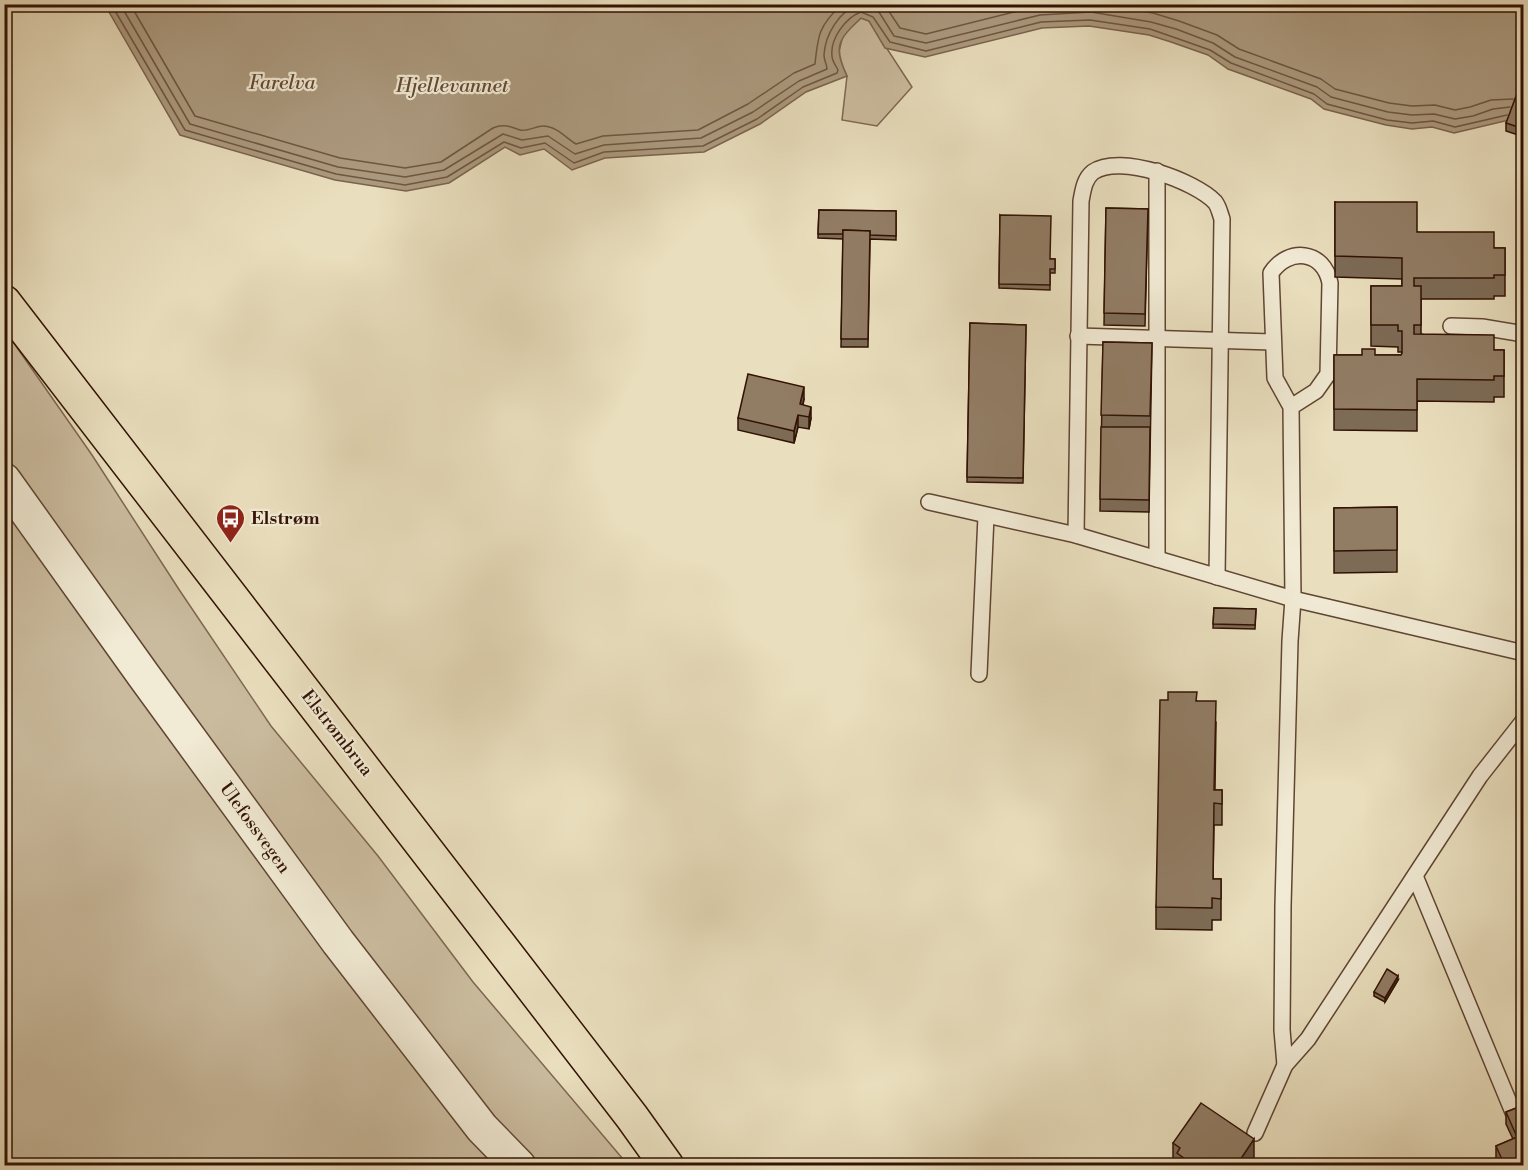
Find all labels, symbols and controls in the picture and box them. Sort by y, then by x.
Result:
water label: Farelva [249,71,316,96]
water label: Hjellevannet [395,74,509,99]
bus stop icon: Elstrøm [214,502,246,544]
place label: Elstrøm [251,507,320,530]
street label: Elstrømbrua [296,685,378,782]
street label: Ulefossvegen [214,778,296,878]

